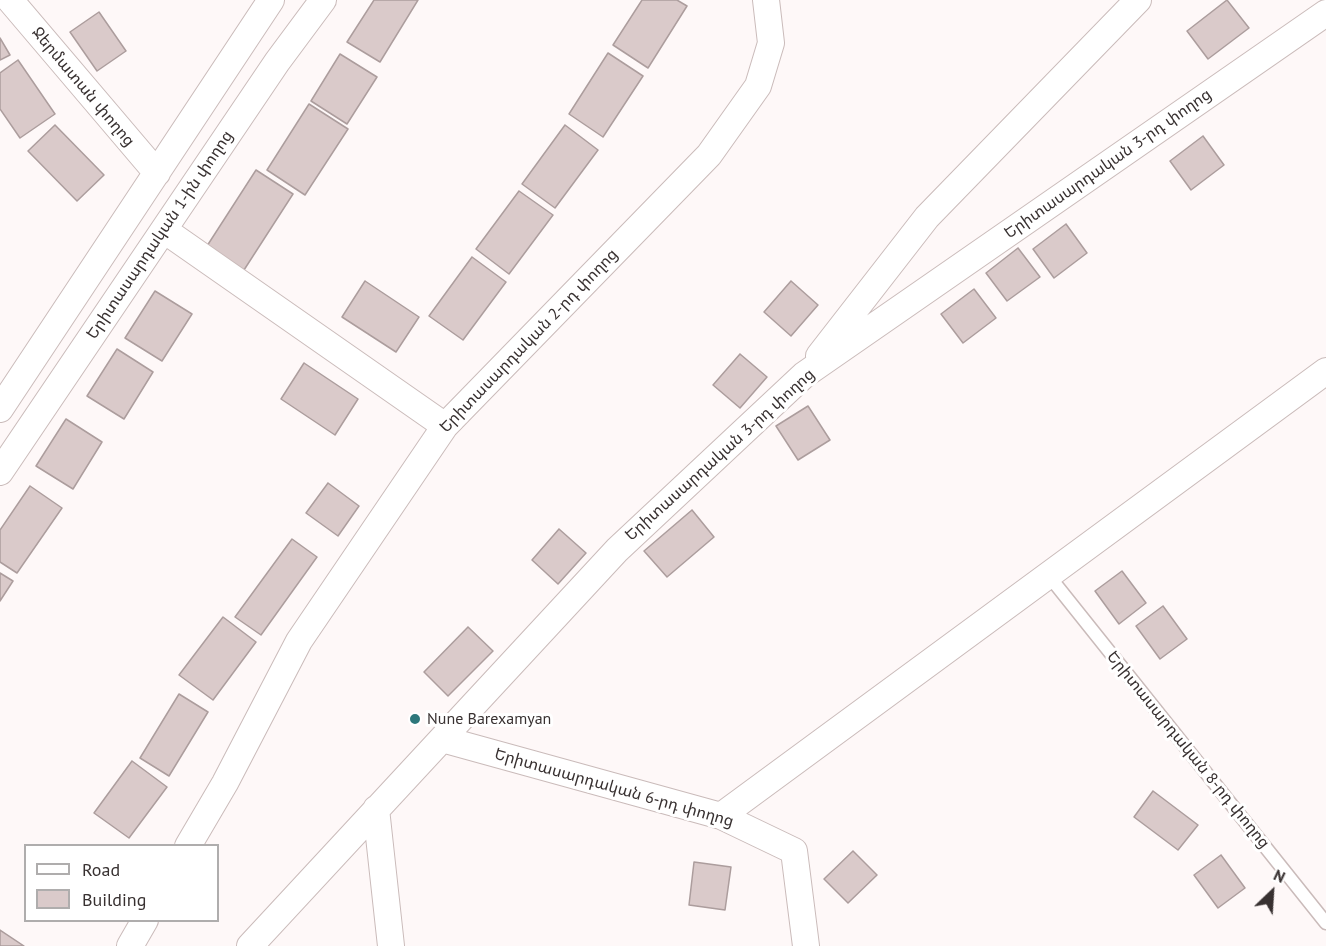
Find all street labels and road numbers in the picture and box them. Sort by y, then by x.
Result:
street label: Ջերմատան փողոց [27,23,139,151]
street label: Երիտասարդական 3-րդ փողոց [1001,85,1215,243]
street label: Երիտասարդական 1-ին փողոց [83,127,237,343]
street label: Երիտասարդական 2-րդ փողոց [436,245,622,437]
street label: Երիտասարդական 3-րդ փողոց [621,365,819,545]
street label: Երիտասարդական 8-րդ փողոց [1102,648,1274,852]
street label: Երիտասարդական 6-րդ փողոց [492,745,736,831]

